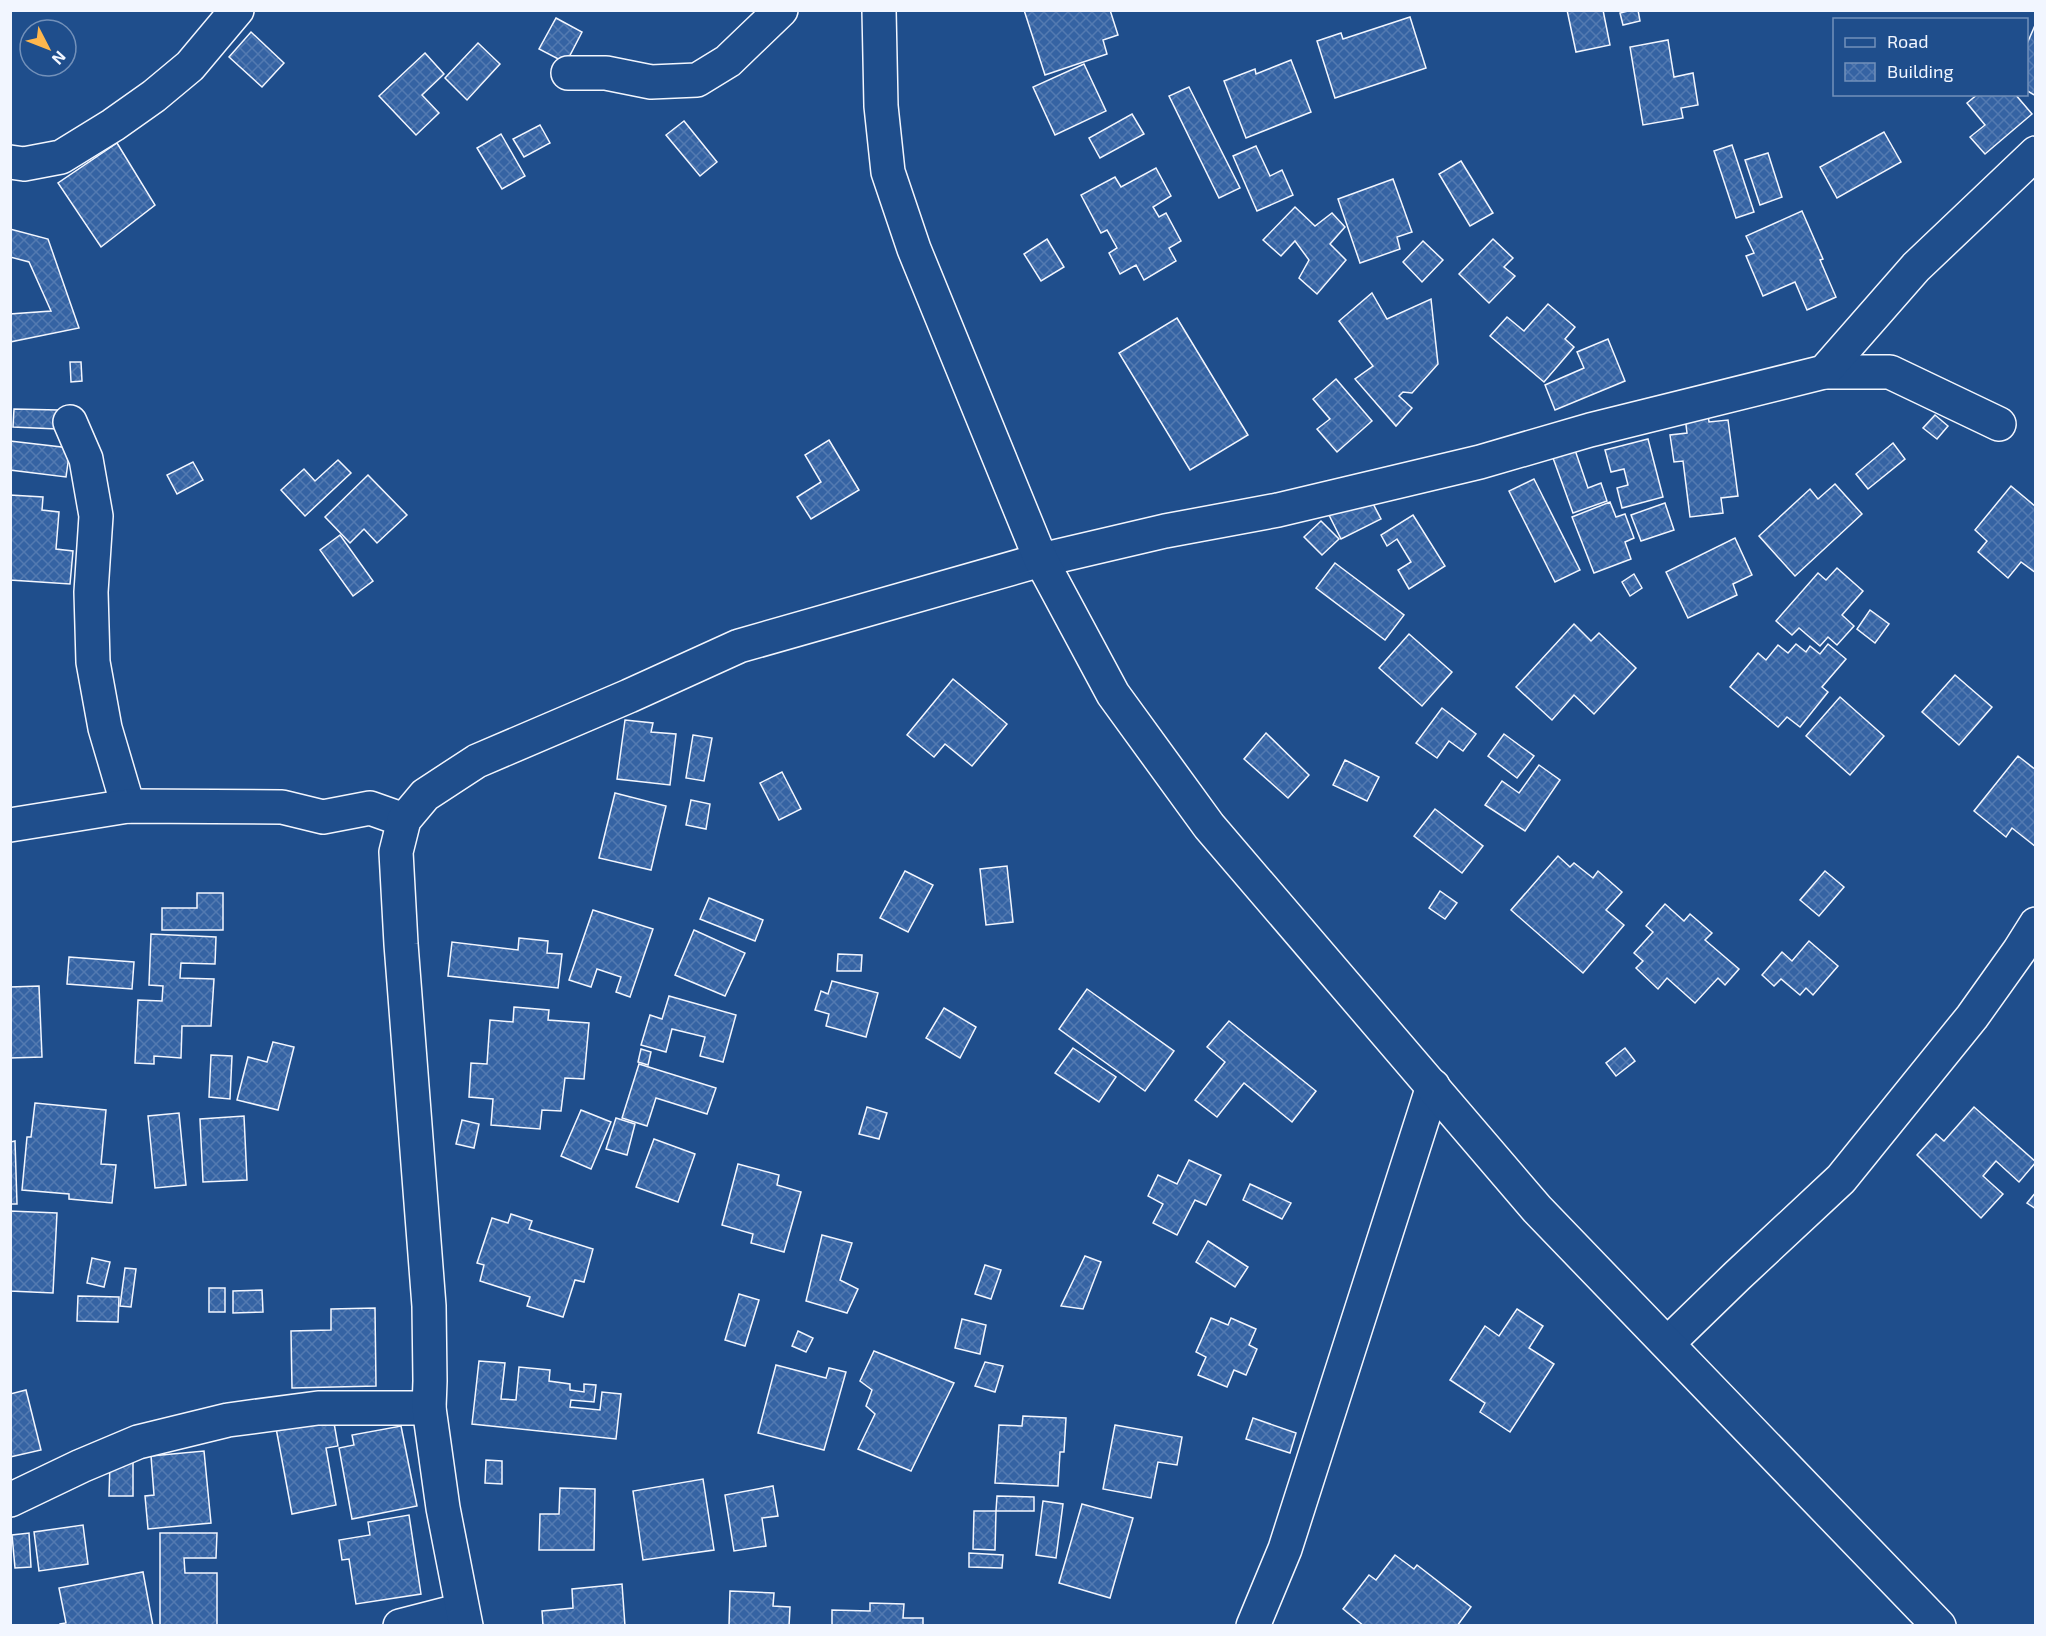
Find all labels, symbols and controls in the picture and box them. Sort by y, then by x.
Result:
north arrow [18,18,78,78]
legend [1833,18,2028,96]
text: Road [1887,30,1928,52]
text: N [49,48,70,69]
text: Building [1887,60,1954,82]

